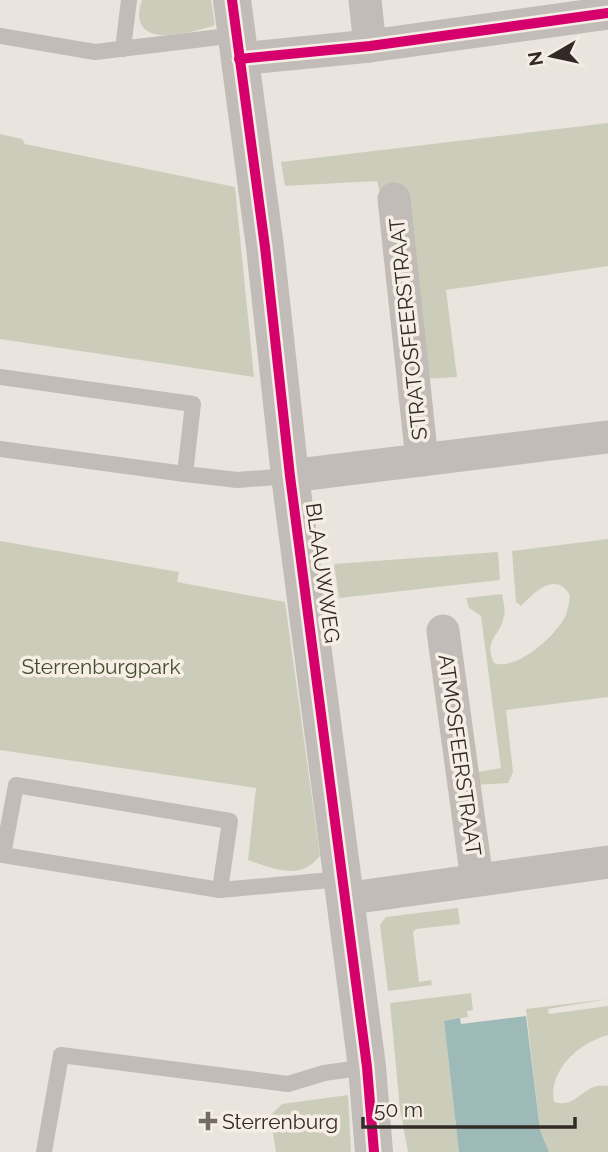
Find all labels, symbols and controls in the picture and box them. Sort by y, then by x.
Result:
north arrow [517,21,587,91]
text: N [523,50,547,68]
street label: STRATOSFEERSTRAAT [384,216,432,441]
street label: BLAAUWWEG [301,501,345,645]
street label: ATMOSFEERSTRAAT [433,653,487,857]
park label: Sterrenburgpark [21,654,181,679]
scale bar [363,1086,575,1130]
text: 50 m [374,1097,423,1122]
place label: Sterrenburg [222,1109,338,1134]
marker: Sterrenburg [200,1113,216,1129]

